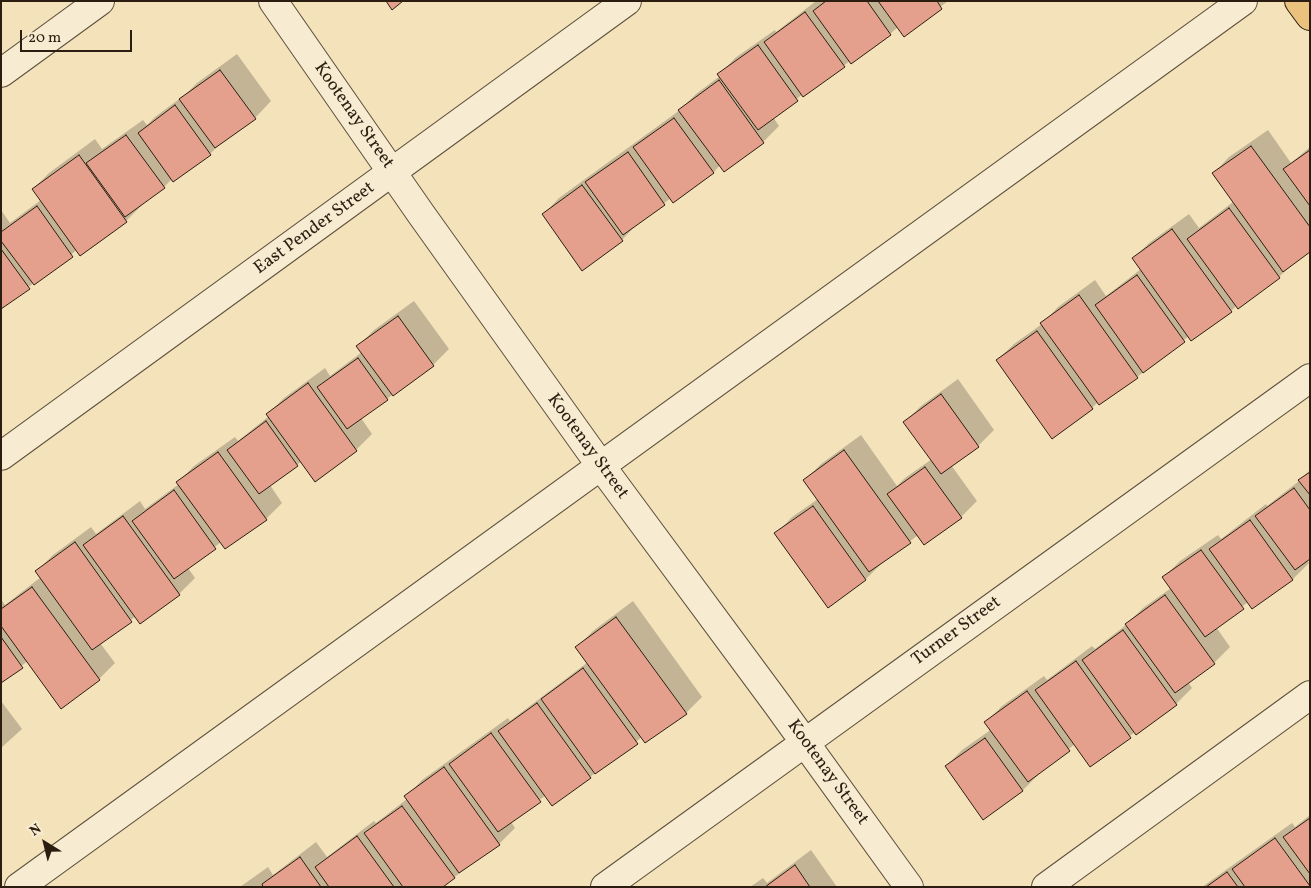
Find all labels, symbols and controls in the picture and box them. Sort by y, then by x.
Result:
scale bar [22,20,135,52]
text: 20 m [28,28,61,49]
street label: Kootenay Street [308,59,398,173]
street label: East Pender Street [250,178,380,280]
street label: Kootenay Street [542,390,632,504]
street label: Turner Street [908,592,1006,672]
street label: Kootenay Street [782,716,872,830]
north arrow [20,818,70,868]
text: N [26,820,46,841]

